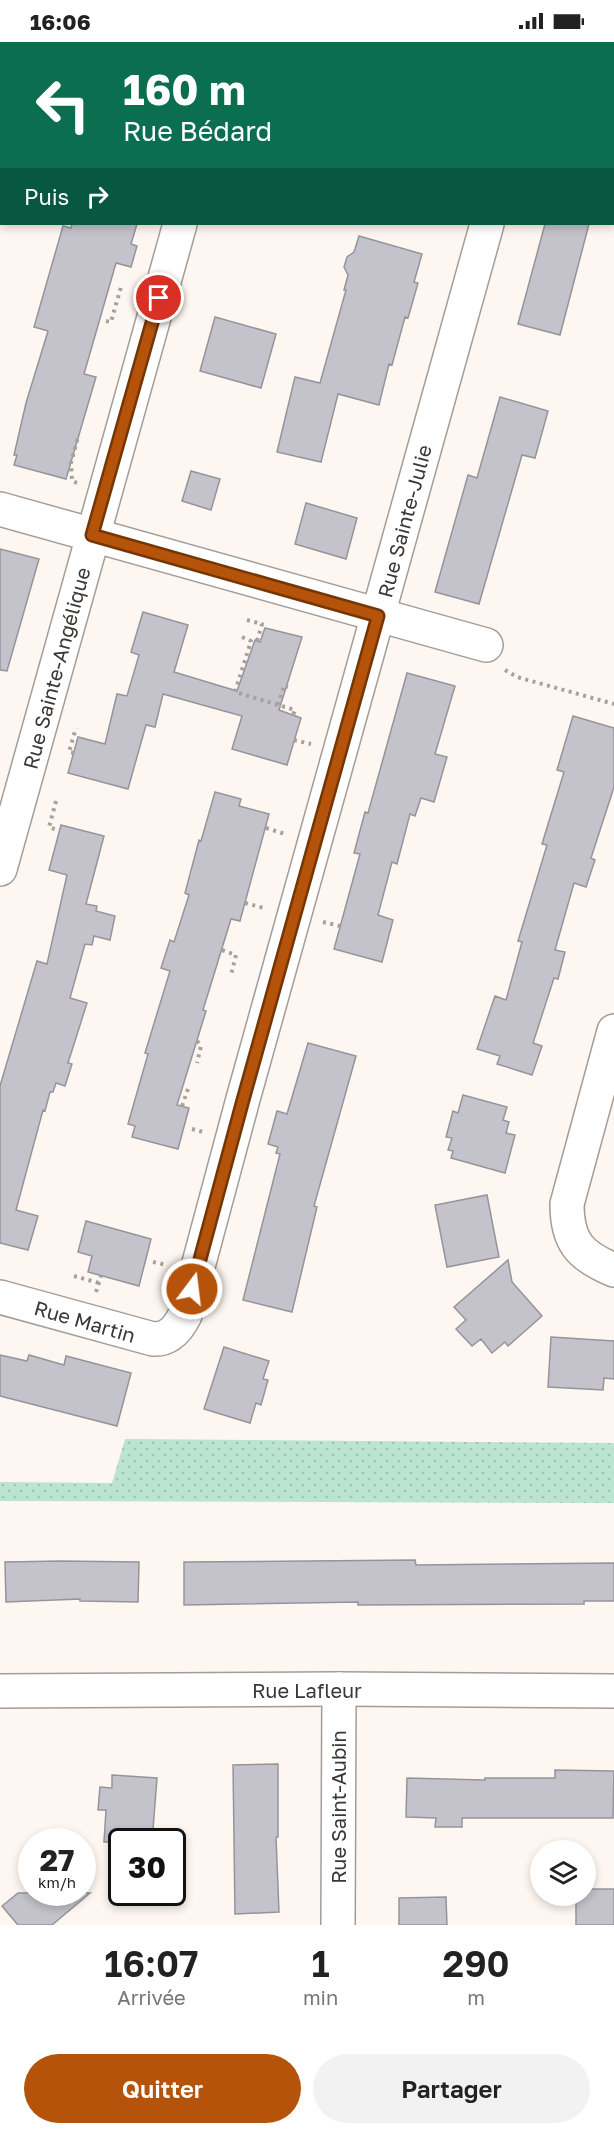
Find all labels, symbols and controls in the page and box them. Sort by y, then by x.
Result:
text: 16:06 [30,8,91,35]
text: 160 m [123,64,246,114]
icon: left [24,66,102,144]
text: Rue Bédard [123,115,272,147]
icon: right [81,180,114,213]
text: Puis [24,183,69,210]
pin [133,272,184,323]
icon: arrive [142,281,175,314]
street label: Rue Sainte-Julie [372,442,436,600]
street label: Rue Sainte-Angélique [17,564,95,772]
position arrow [160,1257,224,1321]
street label: Rue Martin [32,1295,138,1347]
street label: Rue Lafleur [252,1678,362,1702]
street label: Rue Saint-Aubin [326,1730,350,1884]
speed limit sign: 30 [108,1828,186,1906]
map controls [530,1840,596,1906]
button: layers [530,1840,596,1906]
text: 27 [40,1842,74,1878]
text: km/h [38,1873,76,1891]
text: 16:07 [104,1942,199,1985]
text: 1 [311,1942,330,1985]
text: 290 [443,1942,510,1985]
text: Arrivée [117,1985,186,2009]
text: min [303,1985,338,2009]
text: m [467,1985,485,2009]
button: Quitter [24,2054,301,2123]
button: Partager [313,2054,590,2123]

